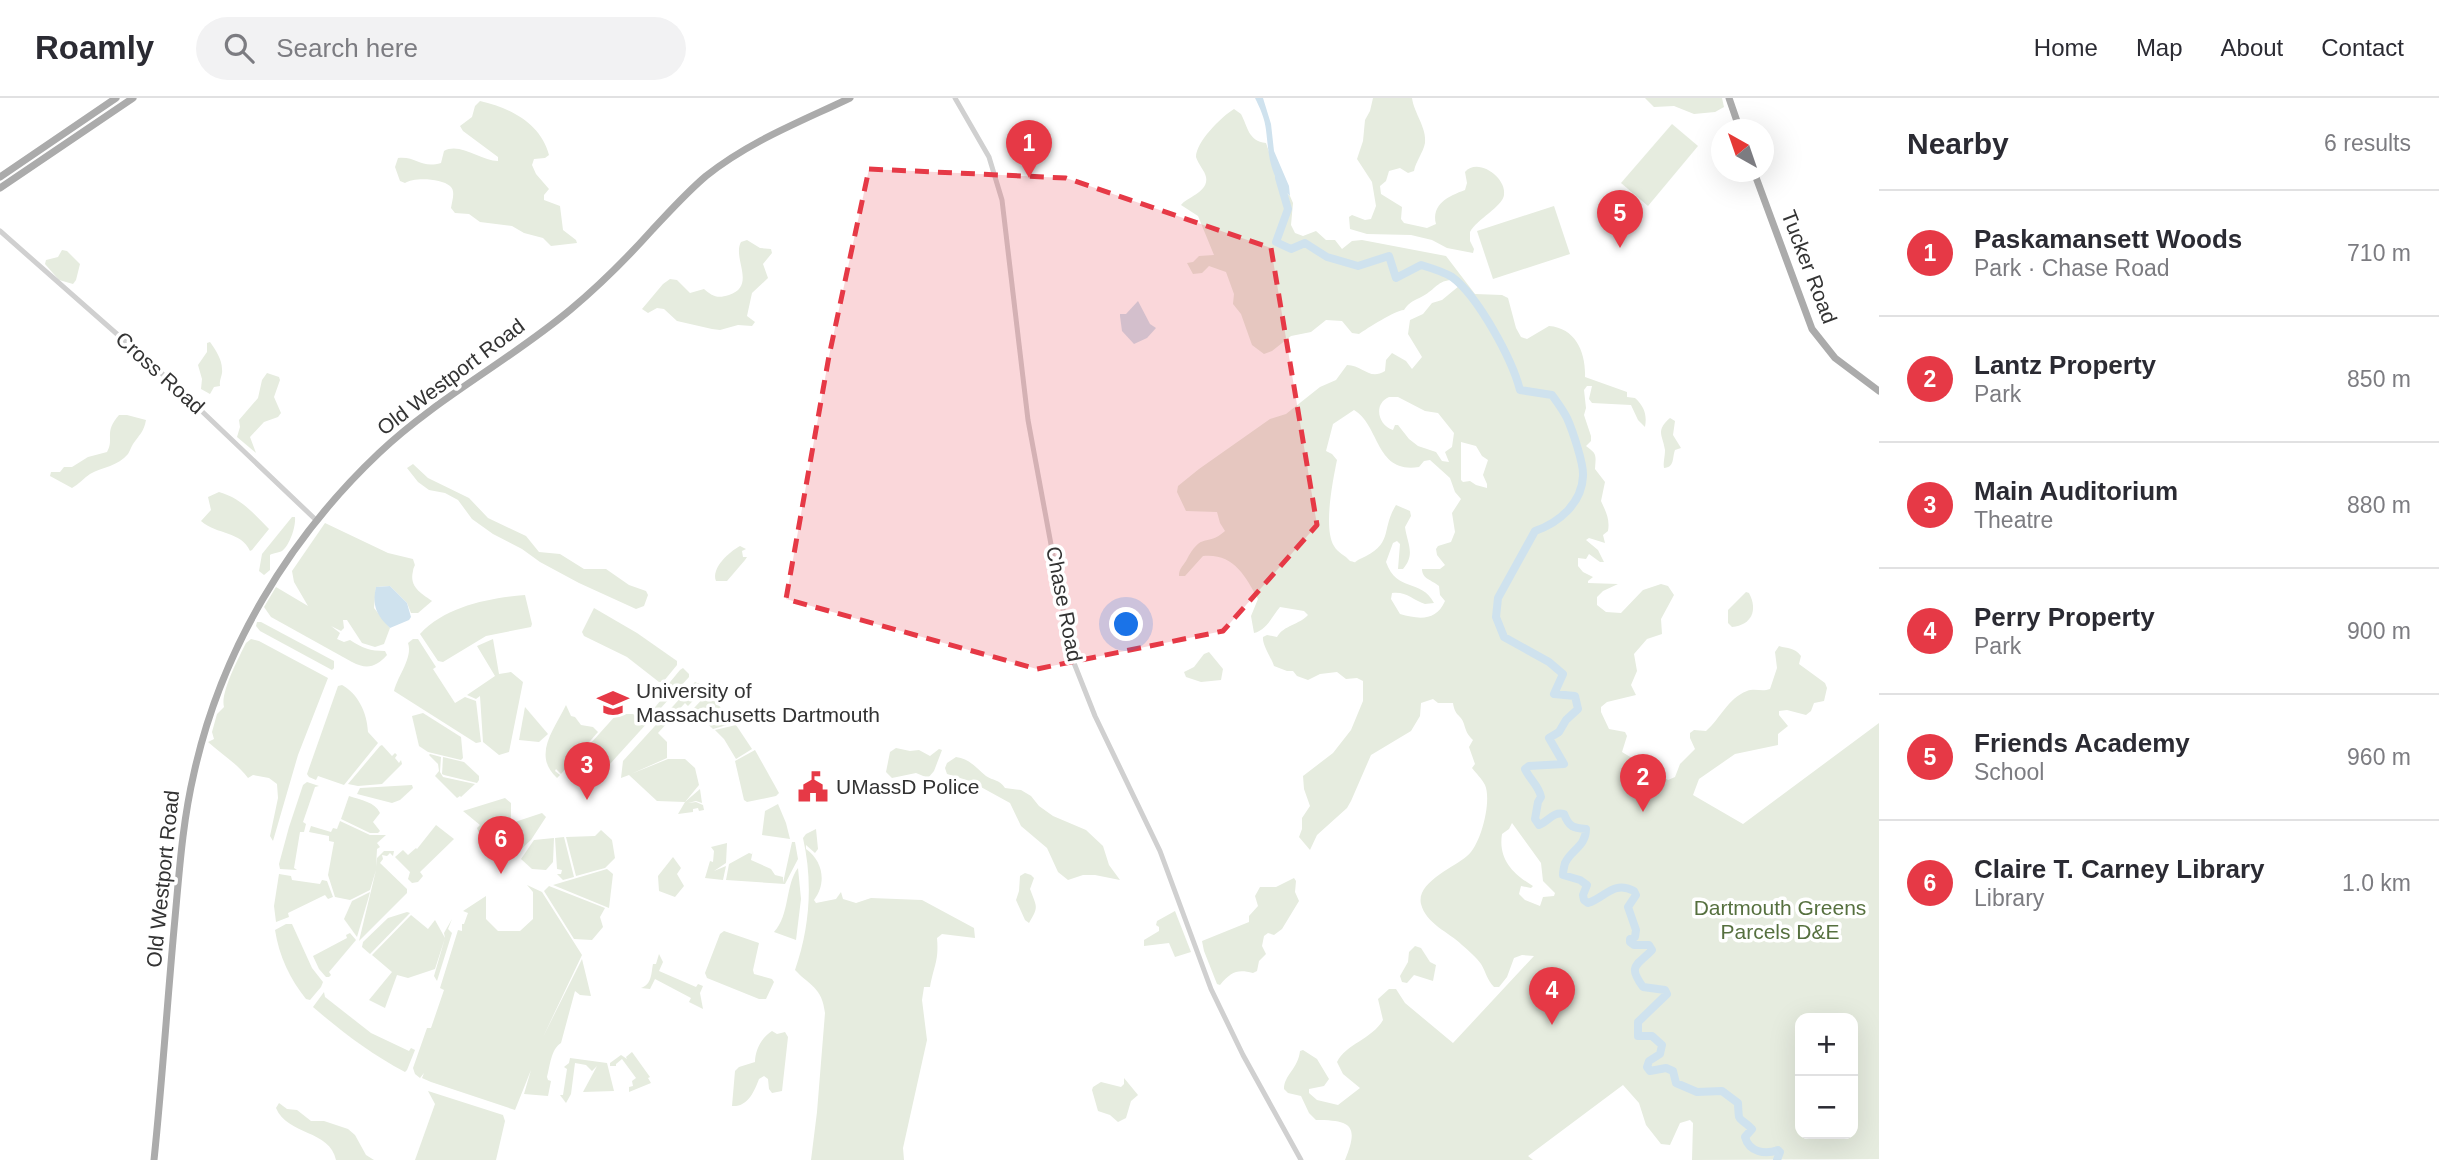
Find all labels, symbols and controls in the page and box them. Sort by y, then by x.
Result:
search box [196,17,686,80]
text: Roamly [35,29,154,66]
icon: search [220,29,258,67]
text: Search here [276,33,418,63]
text: Home [2034,34,2098,61]
text: Map [2136,34,2183,61]
text: About [2221,34,2283,61]
text: Contact [2321,34,2404,61]
north arrow [1711,119,1774,182]
pin: 1 [1006,120,1052,178]
text: Nearby [1907,127,2009,160]
text: 6 results [2324,130,2411,156]
pin: 5 [1597,190,1643,248]
street label: Tucker Road [1777,207,1842,327]
text: Paskamansett Woods [1974,224,2242,254]
text: 1 [1924,240,1936,266]
text: 710 m [2347,240,2411,266]
text: Park · Chase Road [1974,255,2170,281]
street label: Old Westport Road [373,314,529,439]
street label: Cross Road [111,327,209,418]
text: Lantz Property [1974,350,2156,380]
text: 2 [1924,366,1936,392]
text: 850 m [2347,366,2411,392]
text: Park [1974,381,2021,407]
text: Main Auditorium [1974,476,2178,506]
text: 3 [1924,492,1936,518]
text: 880 m [2347,492,2411,518]
text: Theatre [1974,507,2053,533]
street label: Chase Road [1042,544,1087,663]
text: Perry Property [1974,602,2155,632]
your location [1109,607,1143,641]
text: 4 [1924,618,1936,644]
text: 900 m [2347,618,2411,644]
text: Park [1974,633,2021,659]
place label: University of Massachusetts Dartmouth [636,679,880,726]
school or university icon: University of Massachusetts Dartmouth [596,686,630,720]
text: Friends Academy [1974,728,2190,758]
pin: 3 [564,742,610,800]
text: 5 [1924,744,1936,770]
text: 960 m [2347,744,2411,770]
pin: 2 [1620,754,1666,812]
text: School [1974,759,2044,785]
public building icon: UMassD Police [796,770,830,804]
place label: UMassD Police [836,775,980,798]
street label: Old Westport Road [142,789,183,969]
pin: 6 [478,816,524,874]
text: Claire T. Carney Library [1974,854,2264,884]
text: 6 [1924,870,1936,896]
text: 1.0 km [2342,870,2411,896]
text: Library [1974,885,2044,911]
park label: Dartmouth Greens Parcels D&E [1694,896,1866,943]
pin: 4 [1529,967,1575,1025]
map controls [1795,1013,1858,1139]
button: + [1795,1013,1858,1076]
button: − [1795,1076,1858,1139]

